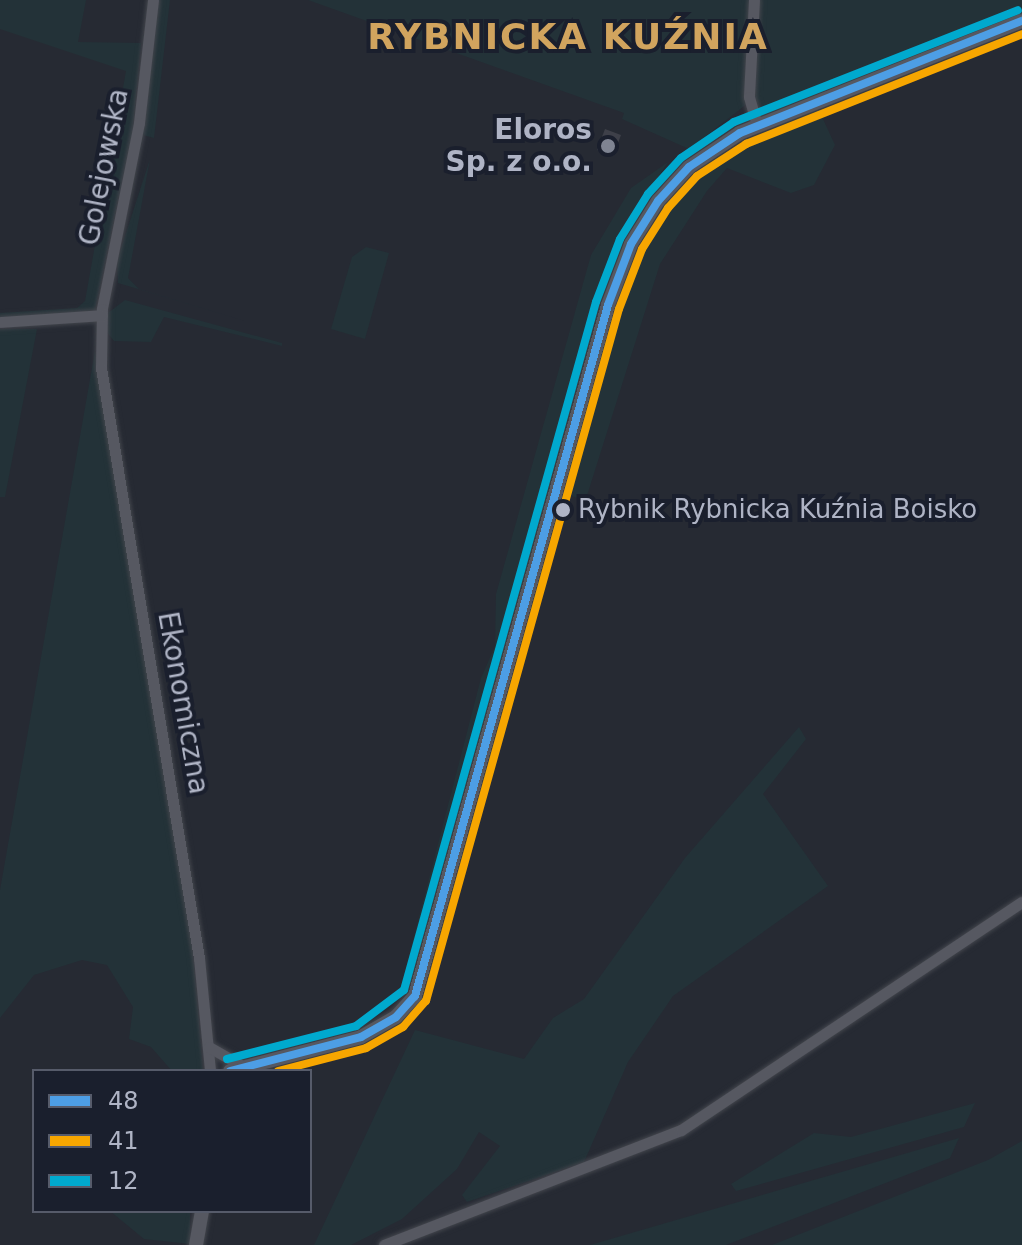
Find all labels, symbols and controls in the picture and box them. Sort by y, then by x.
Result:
district label: RYBNICKA KUŹNIA [367,15,769,59]
street label: Golejowska [72,86,136,248]
place label: Eloros Sp. z o.o. [446,113,592,179]
marker: Eloros Sp. z o.o. [599,137,617,155]
place label: Rybnik Rybnicka Kuźnia Boisko [578,494,977,526]
marker: Rybnik Rybnicka Kuźnia Boisko [555,502,571,518]
street label: Ekonomiczna [150,609,216,797]
legend [32,1069,312,1213]
text: 48 [108,1087,139,1115]
text: 41 [108,1127,139,1155]
text: 12 [108,1167,139,1195]

